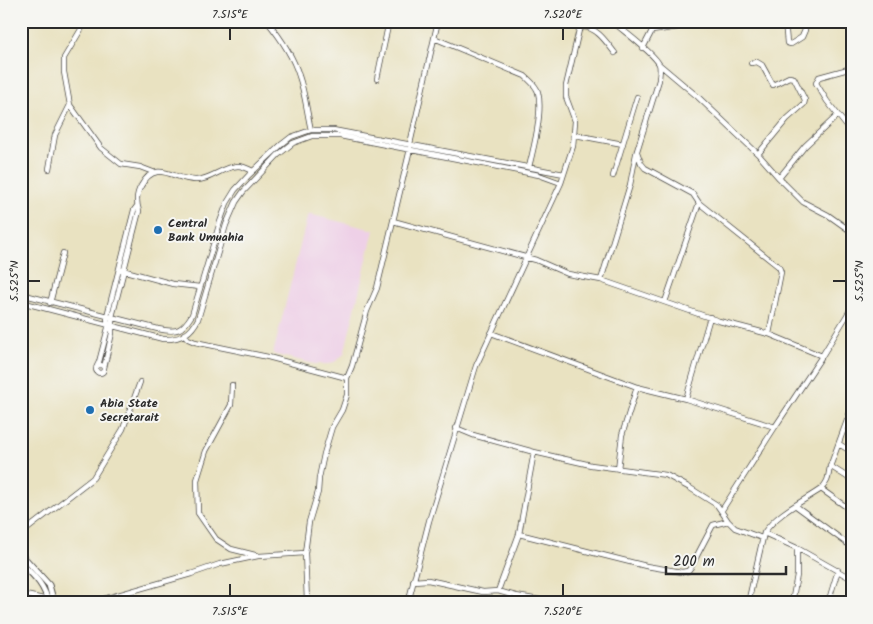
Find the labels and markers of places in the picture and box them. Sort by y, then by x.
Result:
place label: Central Bank Umuahia [168,214,244,247]
marker: Central Bank Umuahia [152,224,164,236]
place label: Abia State Secretarait [100,394,160,427]
marker: Abia State Secretarait [84,404,96,416]

